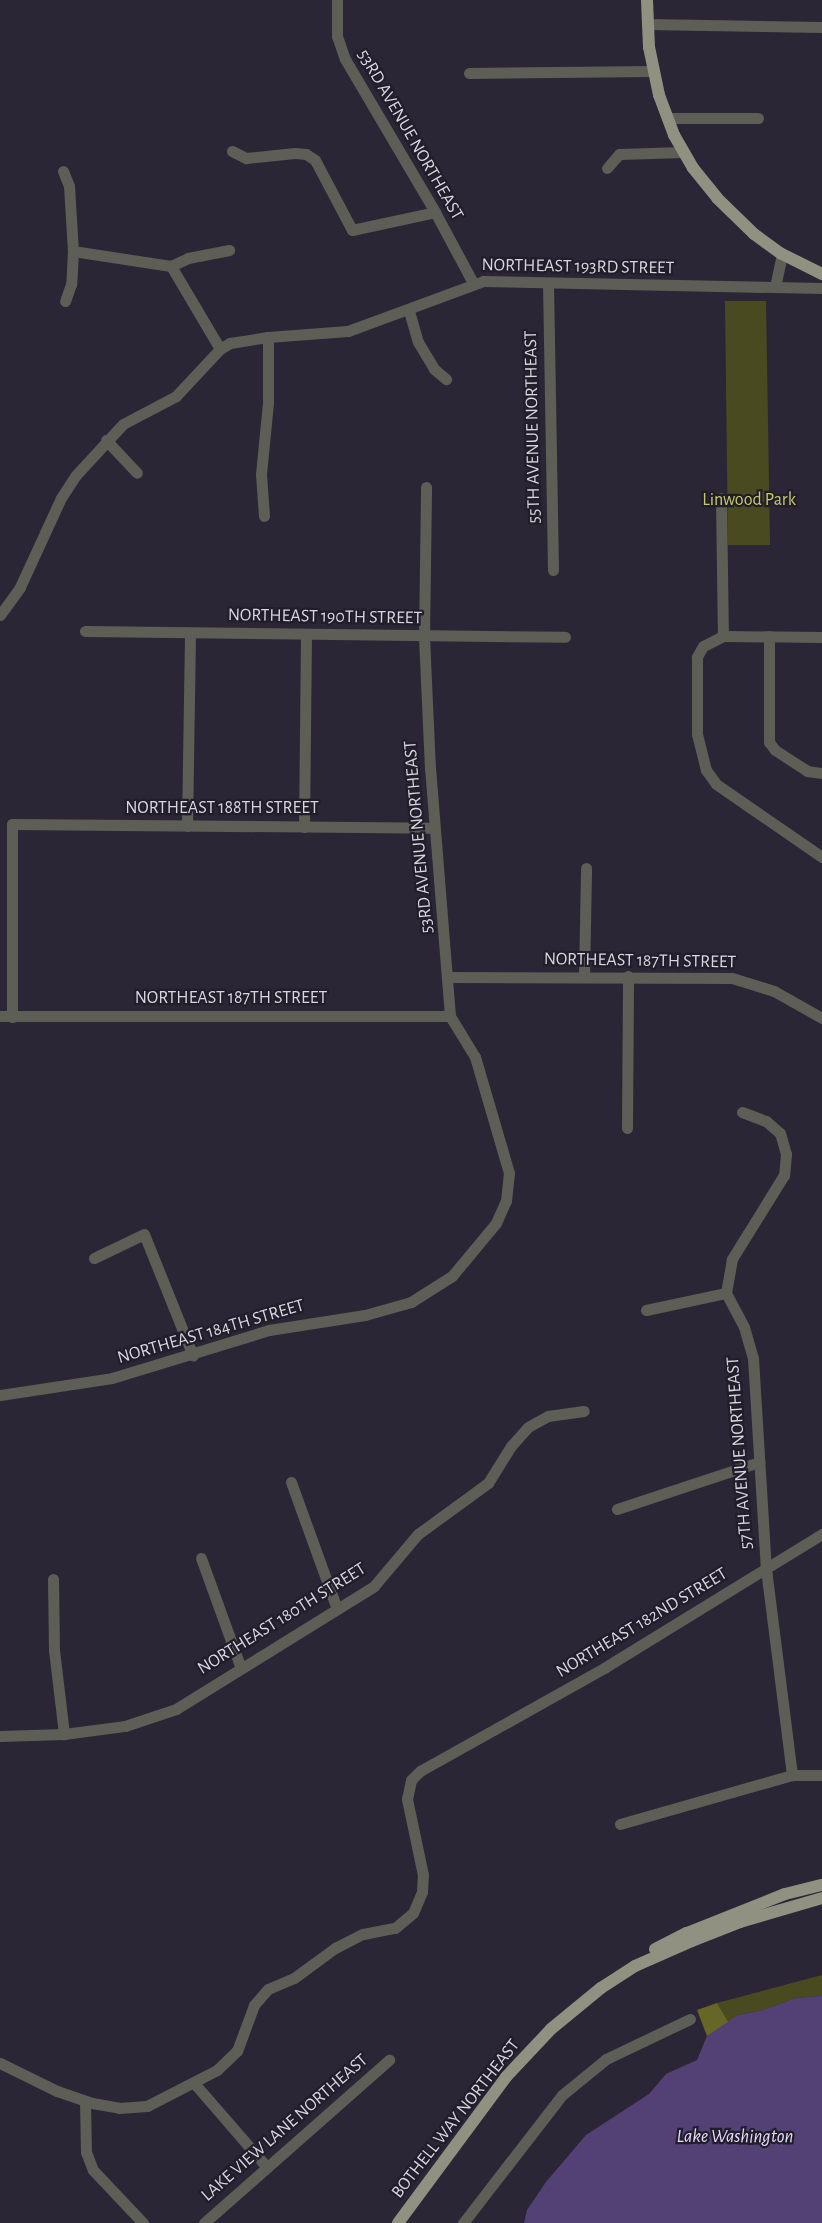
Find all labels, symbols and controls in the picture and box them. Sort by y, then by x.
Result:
street label: 53RD AVENUE NORTHEAST [352,46,468,224]
street label: NORTHEAST 193RD STREET [481,255,675,279]
street label: 55TH AVENUE NORTHEAST [521,330,545,524]
park label: Linwood Park [702,489,796,511]
street label: NORTHEAST 190TH STREET [228,605,422,629]
street label: 53RD AVENUE NORTHEAST [400,740,438,934]
street label: NORTHEAST 188TH STREET [125,797,319,819]
street label: NORTHEAST 187TH STREET [544,949,736,973]
street label: NORTHEAST 187TH STREET [135,987,327,1009]
street label: NORTHEAST 184TH STREET [115,1295,307,1369]
street label: 57TH AVENUE NORTHEAST [722,1356,758,1550]
street label: NORTHEAST 180TH STREET [194,1558,370,1680]
street label: NORTHEAST 182ND STREET [552,1563,732,1683]
street label: BOTHELL WAY NORTHEAST [387,2035,525,2203]
street label: LAKE VIEW LANE NORTHEAST [197,2050,373,2206]
water label: Lake Washington [677,2126,793,2148]

